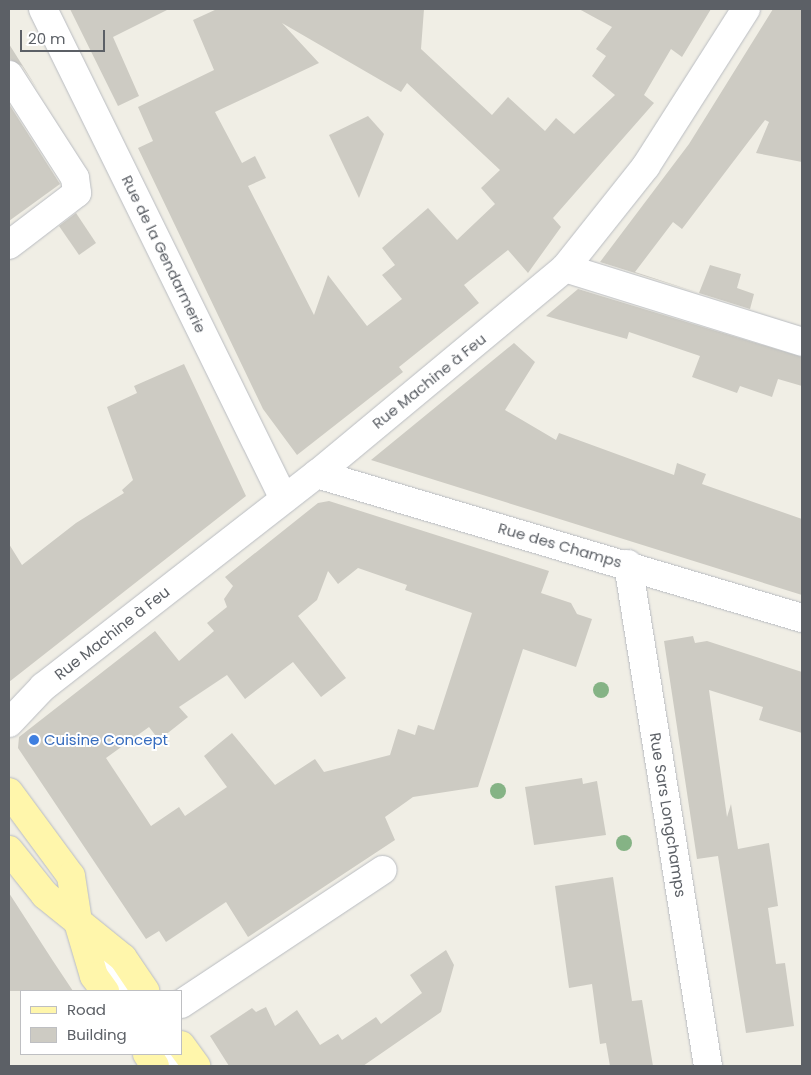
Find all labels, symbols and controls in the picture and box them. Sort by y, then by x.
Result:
scale bar [22,20,108,52]
text: 20 m [28,28,66,49]
street label: Rue de la Gendarmerie [118,172,210,336]
street label: Rue Machine à Feu [369,330,489,432]
street label: Rue des Champs [496,519,624,571]
street label: Rue Machine à Feu [51,583,173,683]
place label: Cuisine Concept [44,731,168,749]
street label: Rue Sars Longchamps [646,731,690,899]
marker: Cuisine Concept [28,734,40,746]
legend [20,990,182,1055]
text: Road [67,999,106,1020]
text: Building [67,1024,127,1045]

